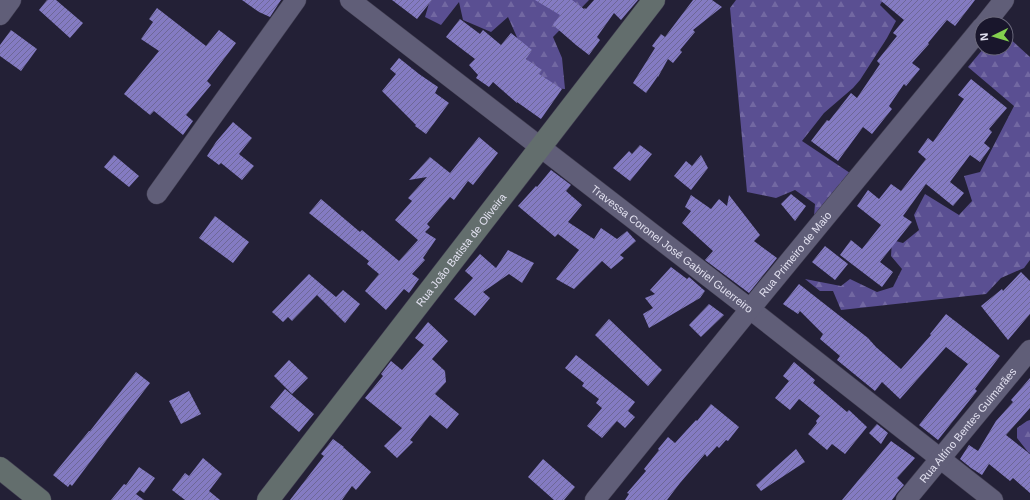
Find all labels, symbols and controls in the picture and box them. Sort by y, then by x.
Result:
north arrow [974,16,1014,56]
text: N [978,32,990,41]
street label: Travessa Coronel José Gabriel Guerreiro [589,183,755,315]
street label: Rua João Batista de Oliveira [414,190,509,309]
street label: Rua Primeiro de Maio [757,209,834,299]
street label: Rua Altíno Bentes Guimarães [917,365,1019,485]

